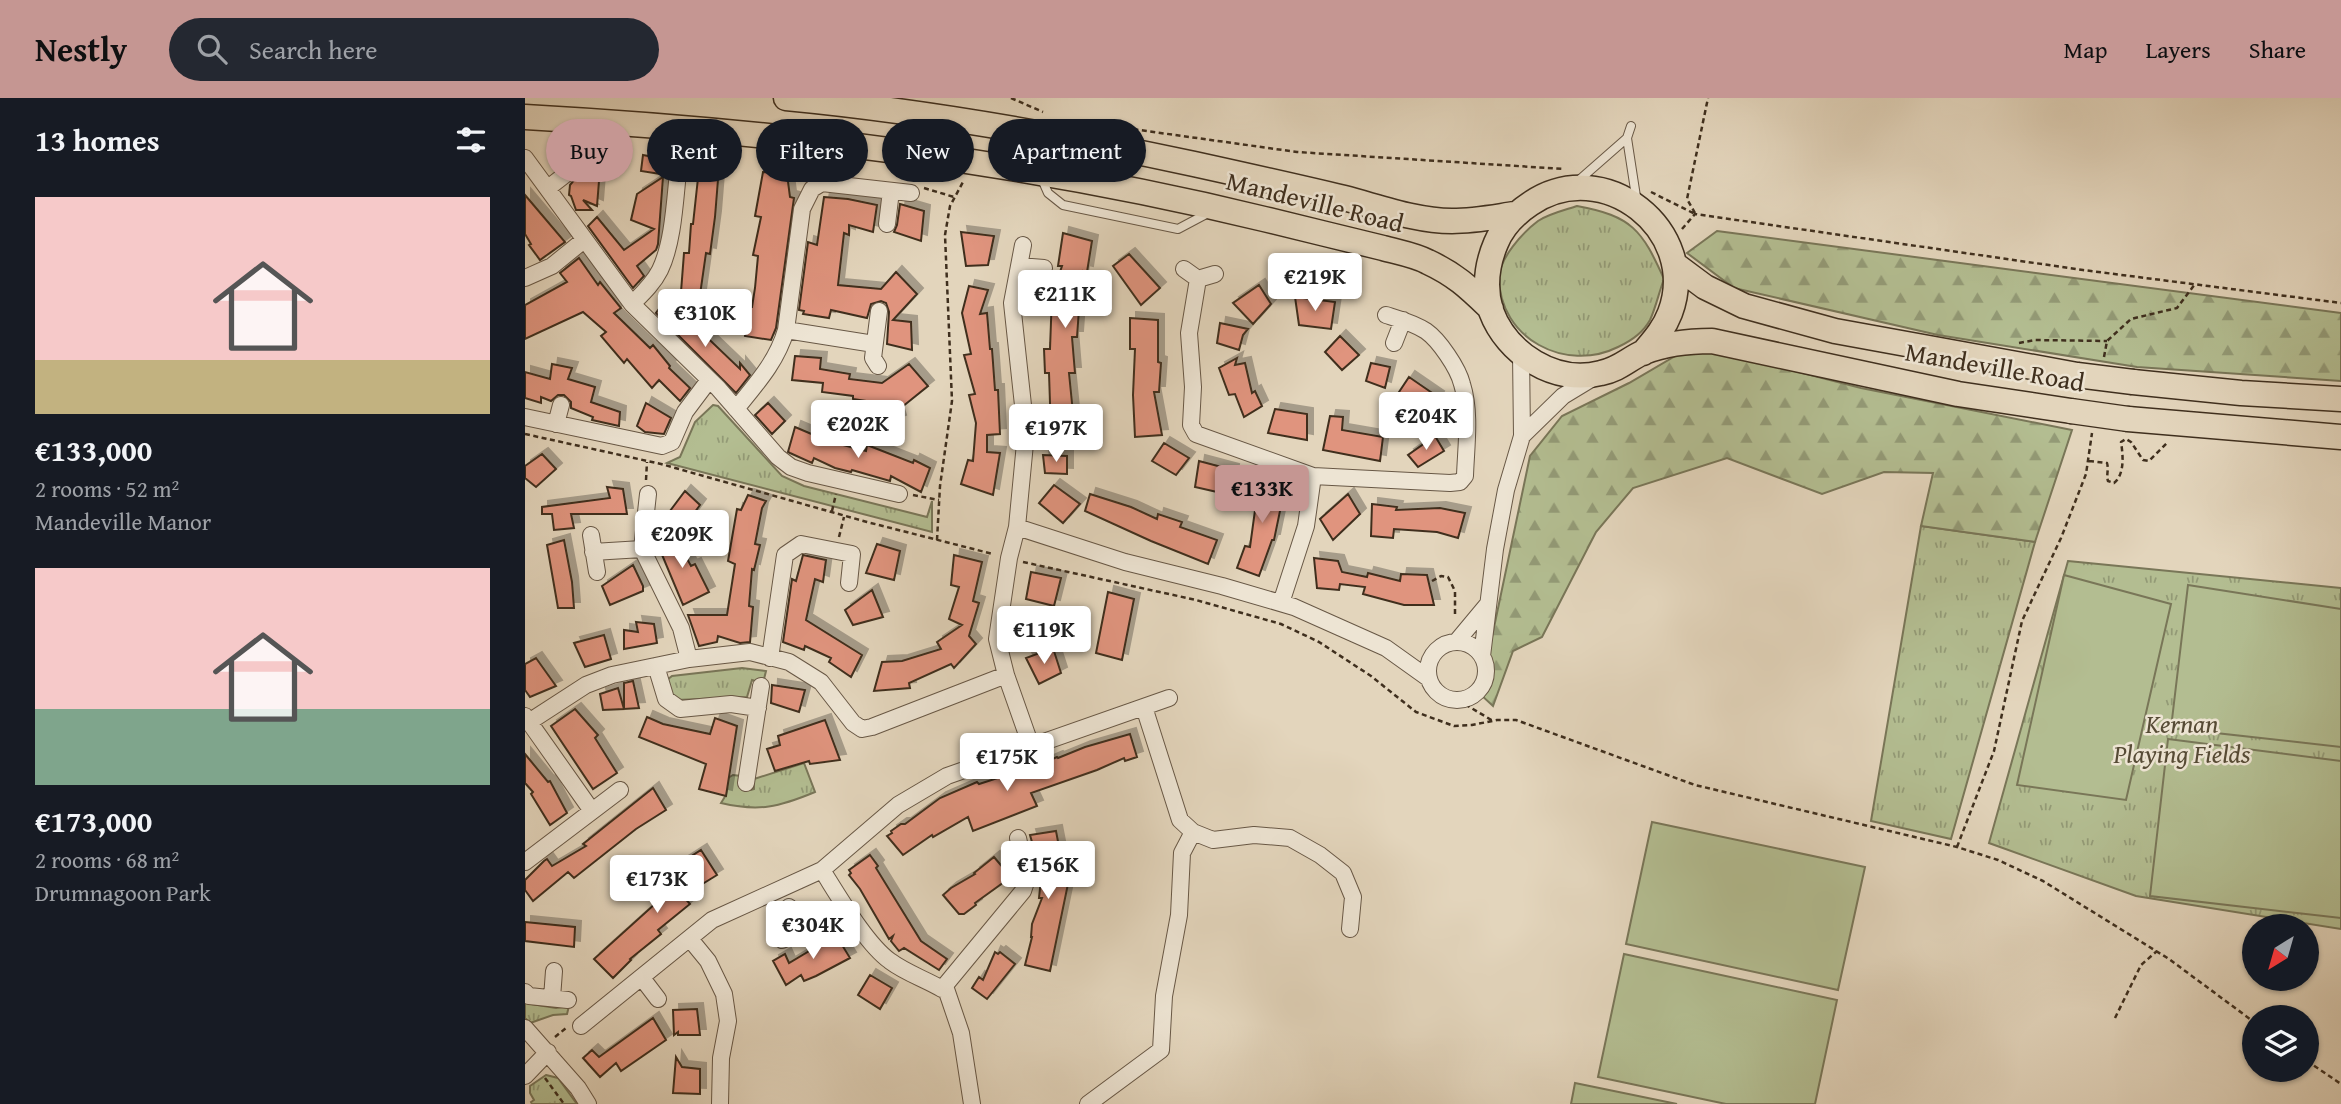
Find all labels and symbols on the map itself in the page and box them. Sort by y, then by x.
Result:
street label: Mandeville Road [1222,161,1408,242]
pin: €219K [1266,254,1364,313]
pin: €211K [1016,271,1114,330]
pin: €310K [656,289,754,349]
street label: Mandeville Road [1902,332,2088,401]
pin: €204K [1377,392,1475,452]
pin: €202K [809,400,907,460]
pin: €197K [1007,404,1105,464]
pin: €133K [1213,466,1311,525]
pin: €209K [633,510,731,570]
pin: €119K [995,606,1093,666]
park label: Kernan Playing Fields [2113,704,2251,773]
pin: €175K [958,734,1056,793]
pin: €156K [999,842,1097,901]
pin: €173K [608,856,706,915]
pin: €304K [764,902,862,961]
north arrow [2242,914,2319,990]

